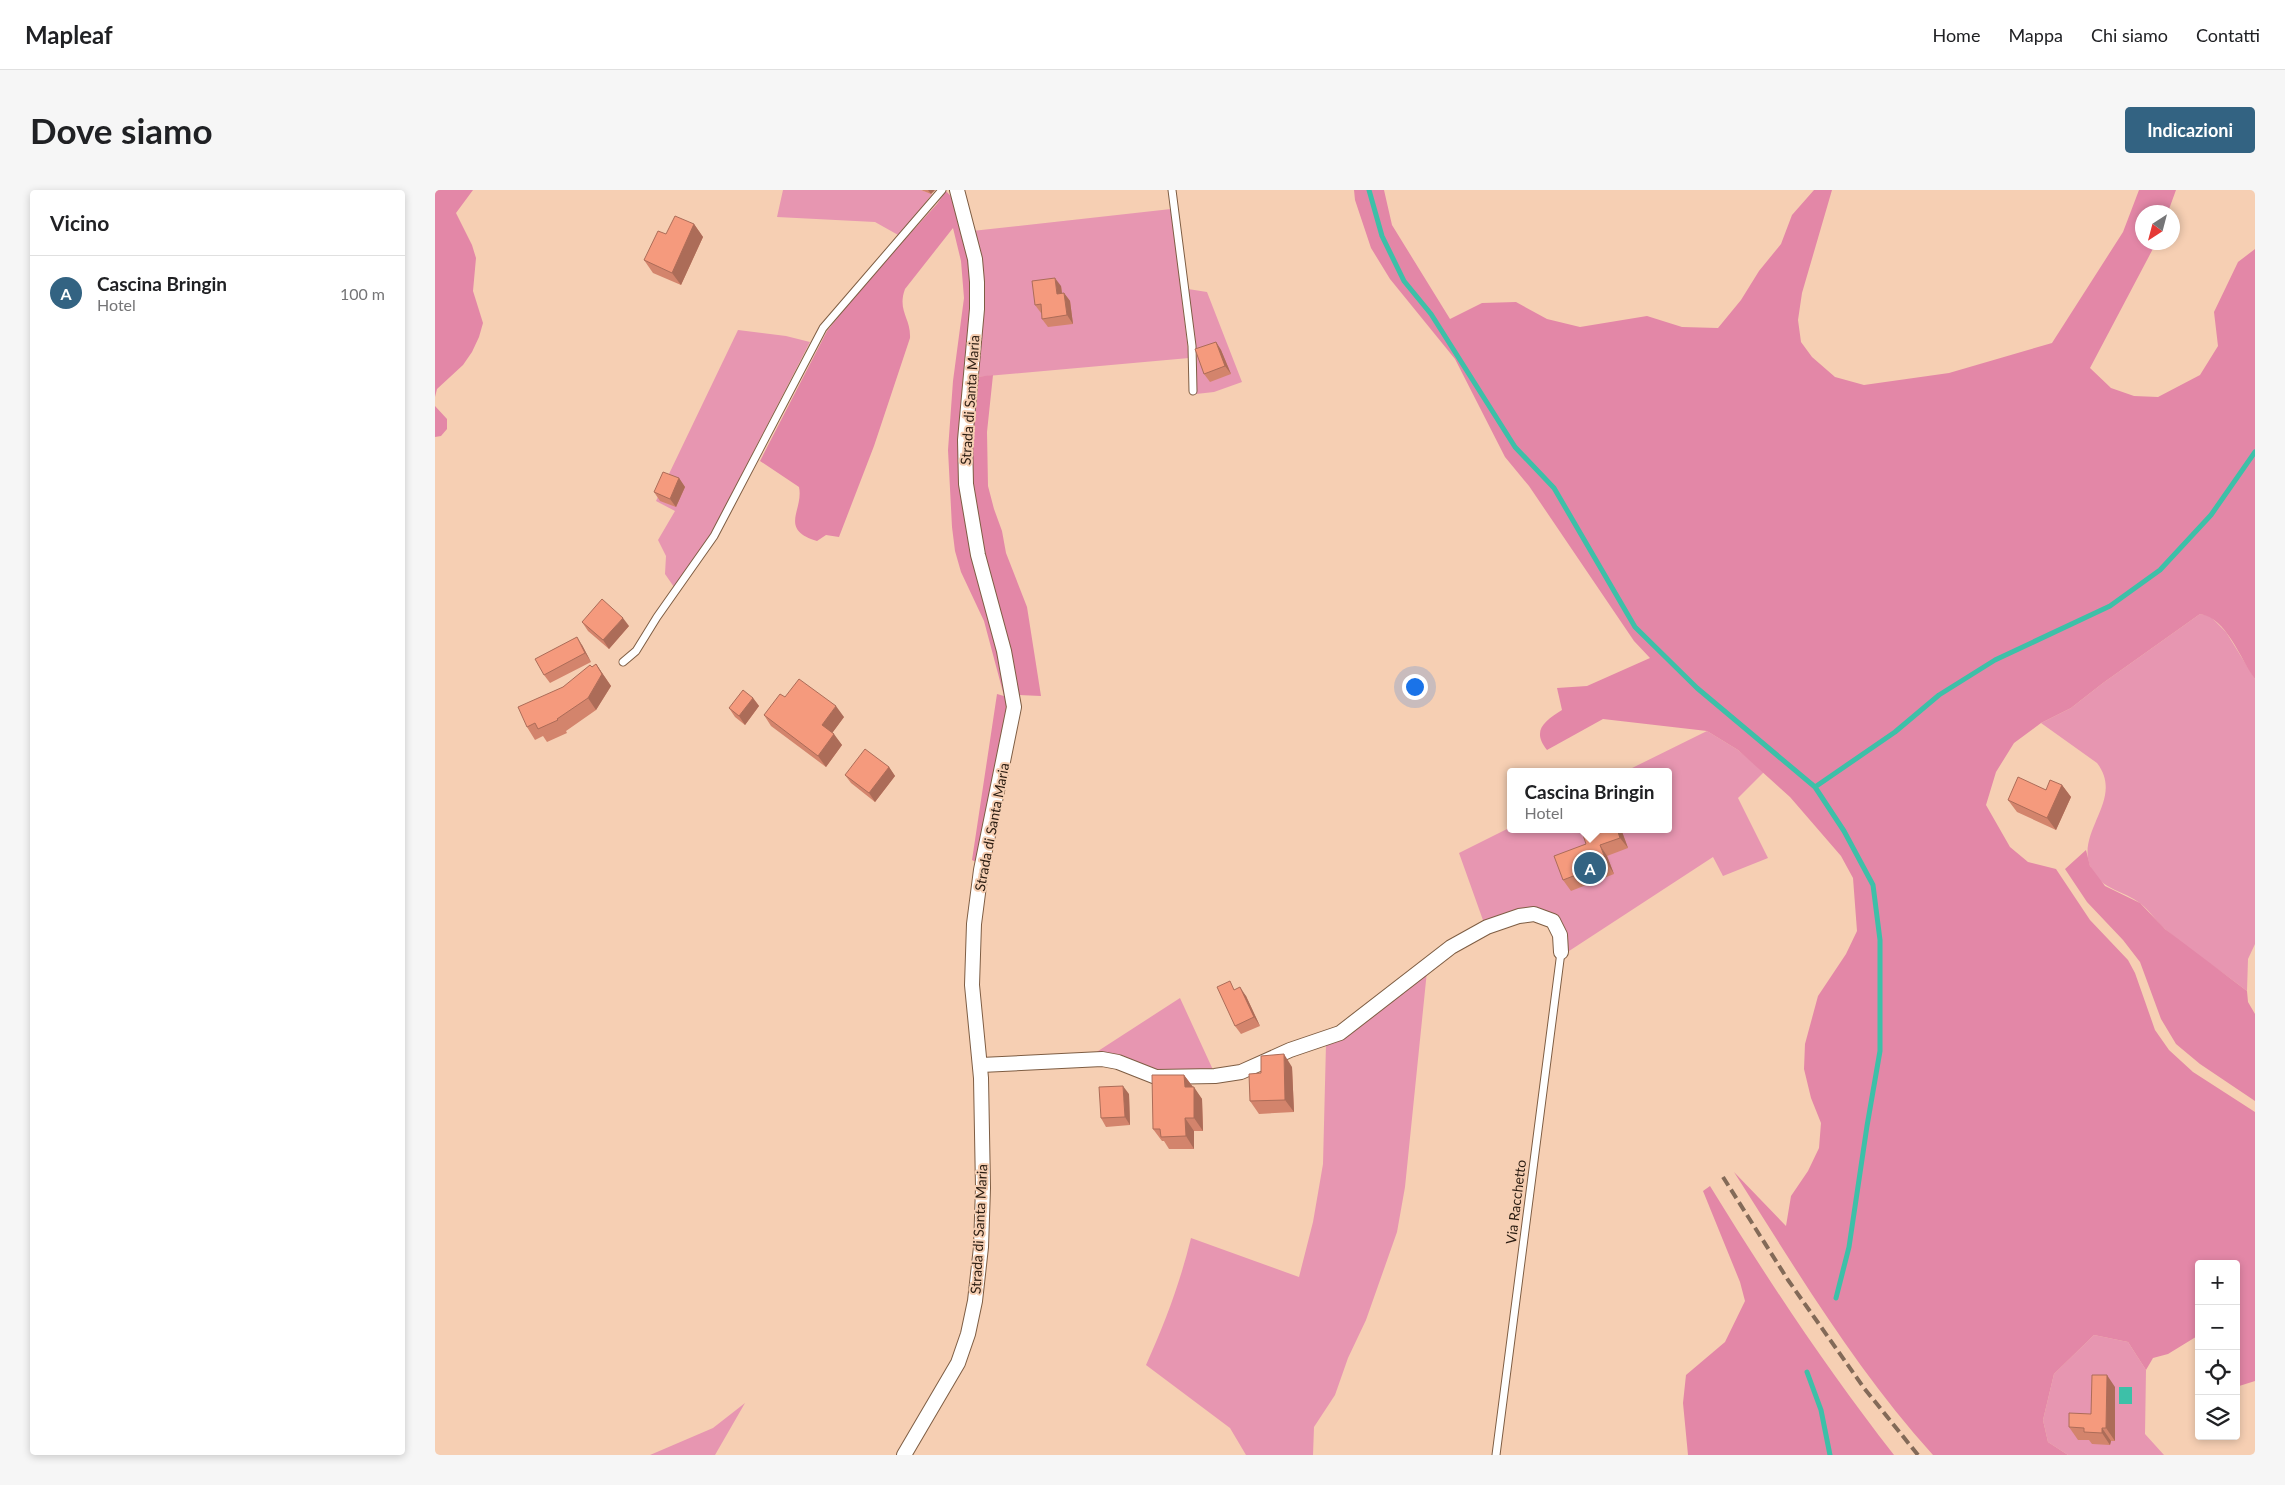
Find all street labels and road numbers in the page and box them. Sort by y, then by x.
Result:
street label: Strada di Santa Maria [956,334,983,466]
street label: Strada di Santa Maria [971,761,1012,892]
street label: Via Racchetto [1502,1159,1529,1245]
street label: Strada di Santa Maria [967,1163,990,1294]

